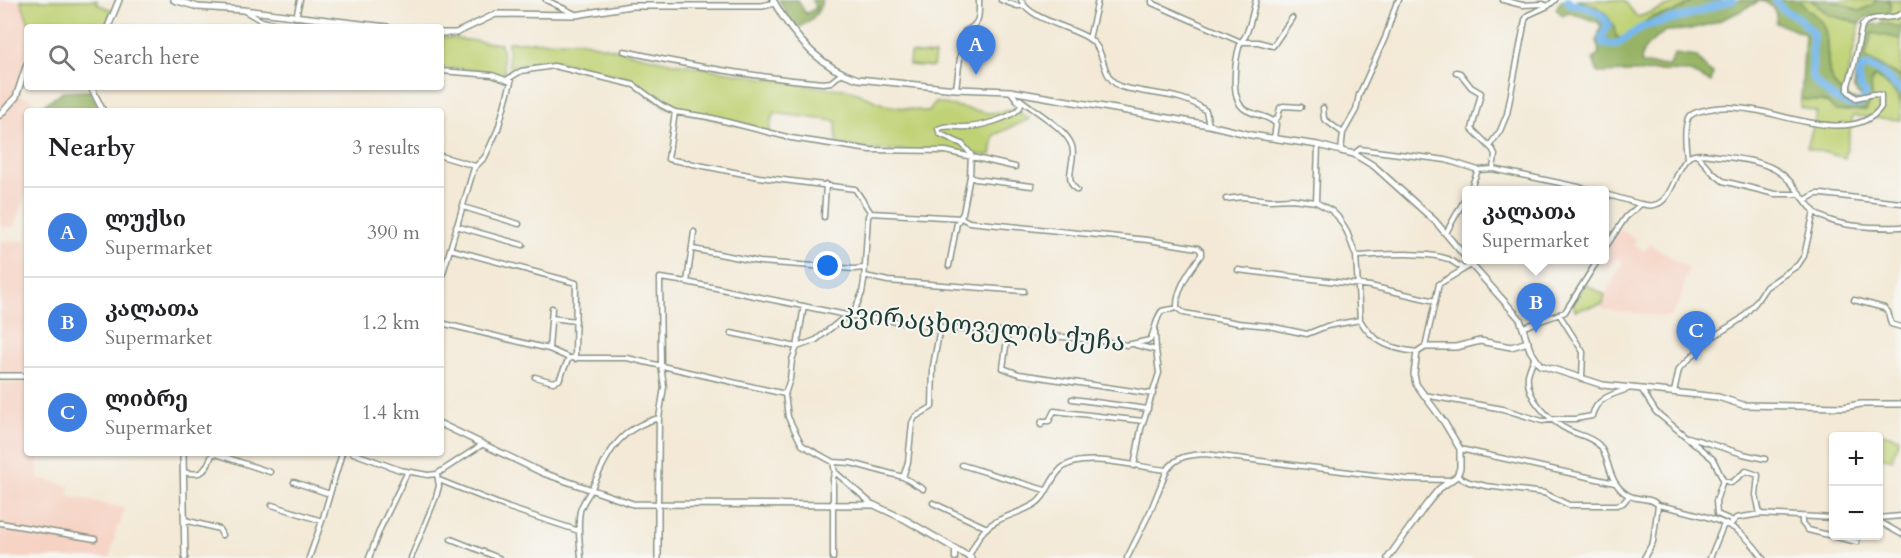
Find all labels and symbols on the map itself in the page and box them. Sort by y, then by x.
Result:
pin: A [956,26,996,75]
your location [813,251,842,280]
pin: B [1516,284,1556,333]
street label: კვირაცხოველის ქუჩა [839,295,1127,360]
pin: C [1676,312,1716,361]

